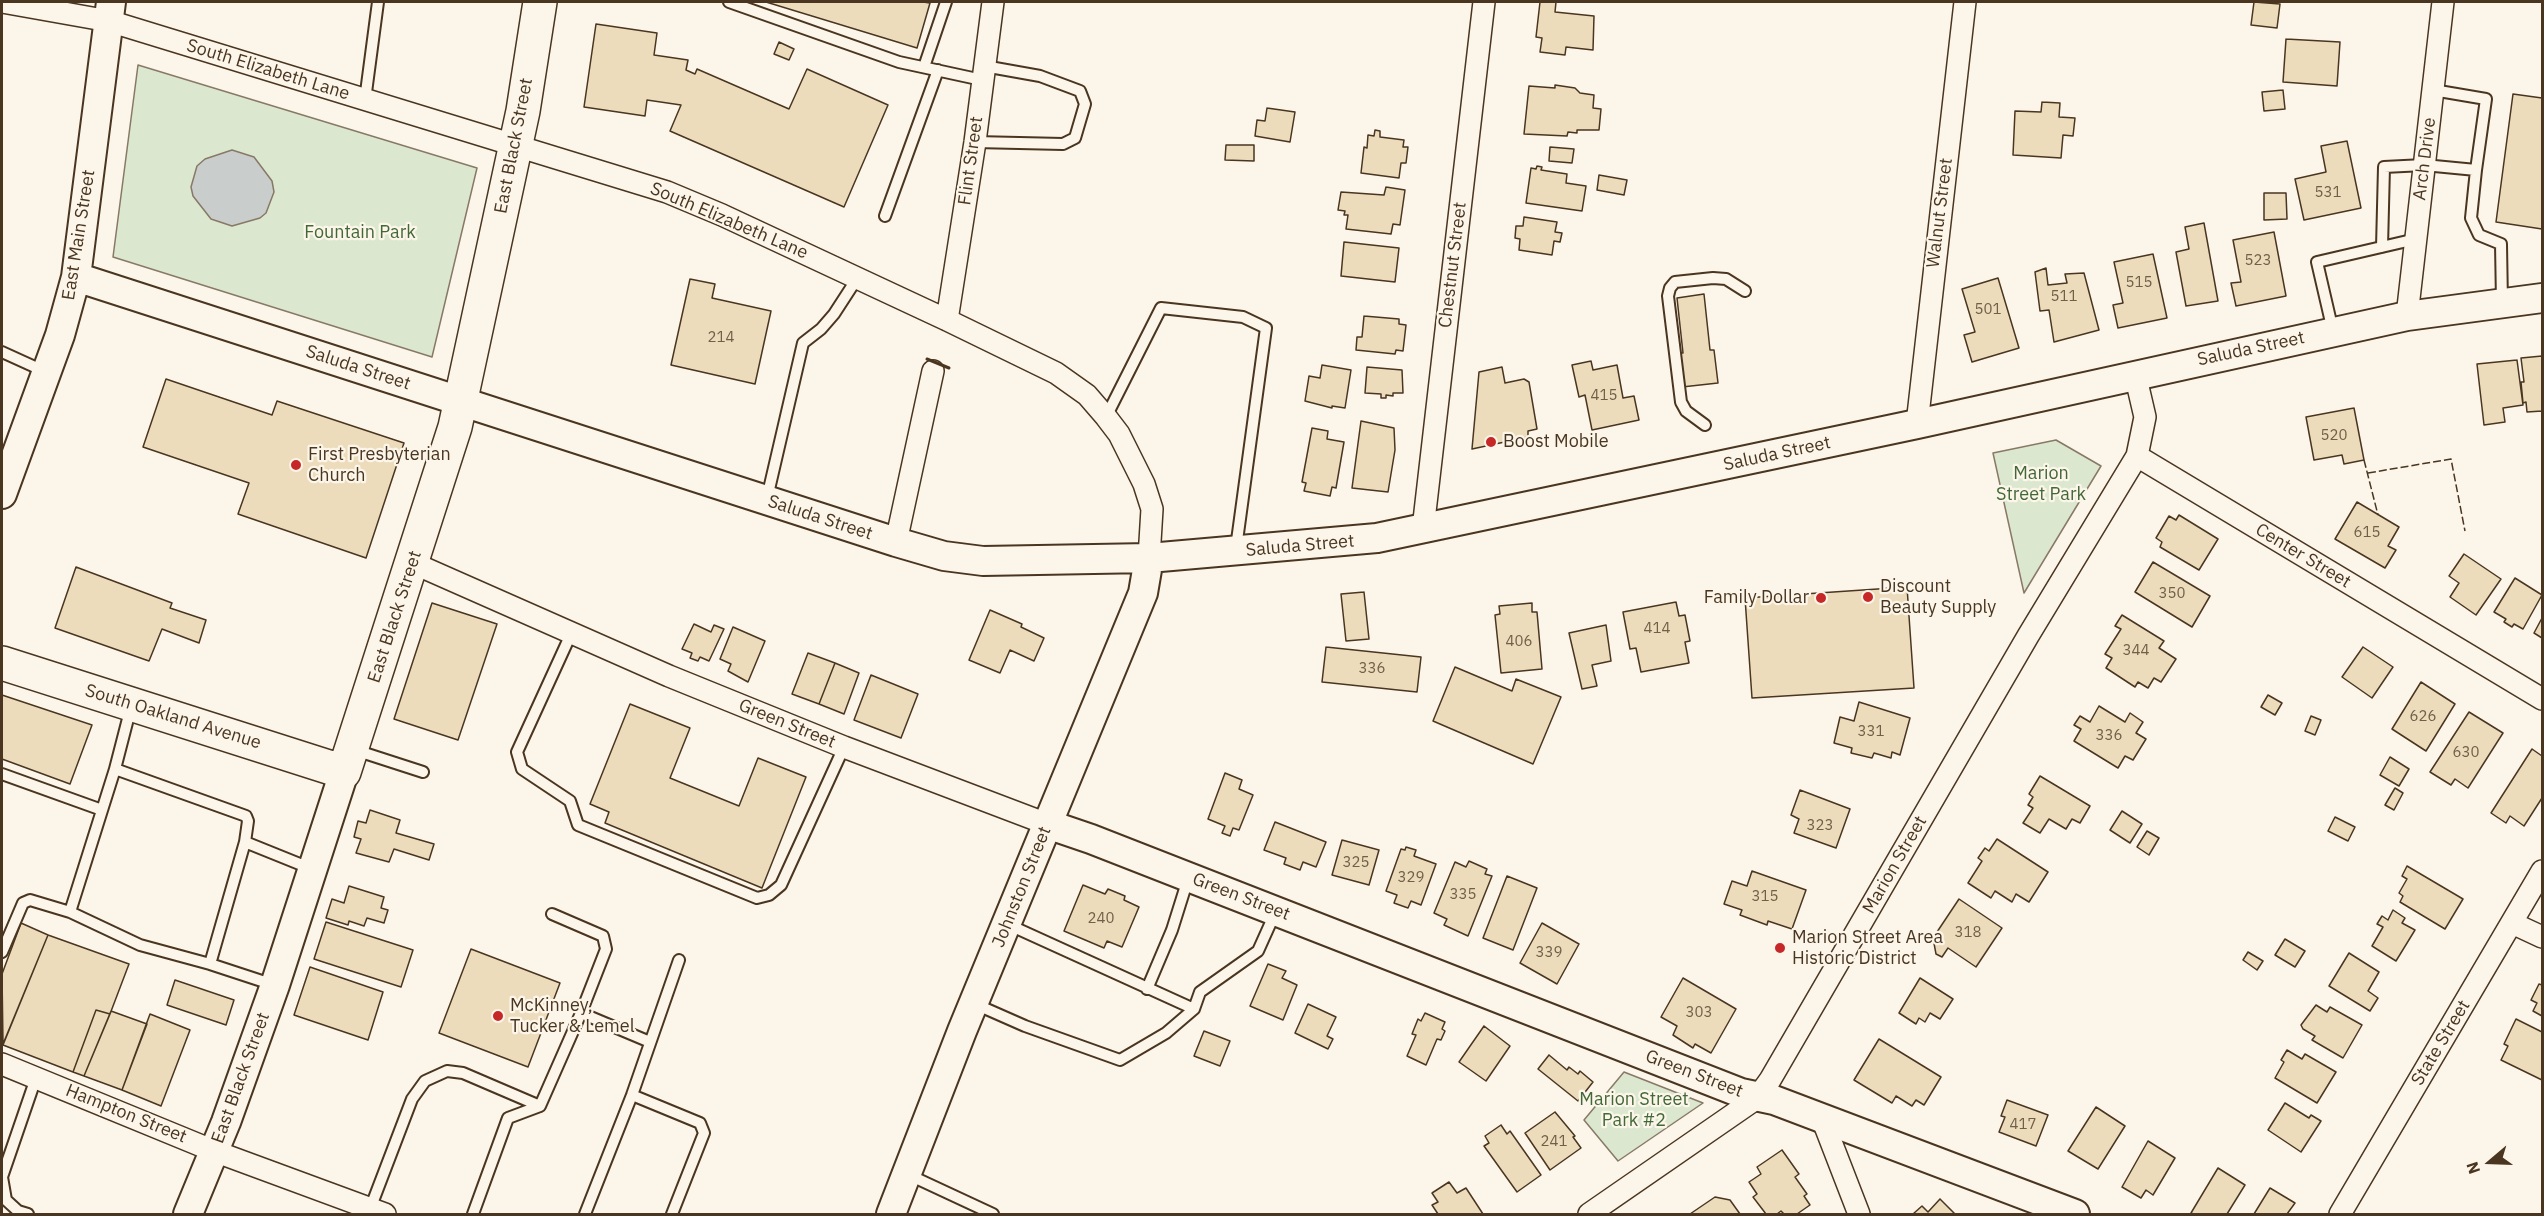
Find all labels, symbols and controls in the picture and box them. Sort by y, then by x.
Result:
street label: South Elizabeth Lane [184,35,352,105]
street label: East Black Street [490,76,538,216]
street label: Flint Street [954,115,988,207]
street label: Arch Drive [2409,116,2441,202]
street label: Walnut Street [1923,157,1957,269]
street label: East Main Street [58,168,100,302]
street label: South Elizabeth Lane [647,178,811,264]
house number: 531 [2315,184,2341,202]
street label: Chestnut Street [1435,201,1471,329]
park label: Fountain Park [304,222,416,244]
house number: 523 [2245,252,2271,270]
house number: 515 [2126,274,2152,292]
house number: 511 [2051,288,2077,306]
house number: 501 [1975,301,2001,319]
street label: Saluda Street [2196,327,2306,371]
house number: 214 [708,329,734,347]
street label: Saluda Street [303,341,413,395]
house number: 415 [1591,387,1617,405]
house number: 520 [2321,427,2347,445]
place label: Boost Mobile [1503,431,1609,453]
street label: Saluda Street [1722,432,1832,476]
marker: Boost Mobile [1484,435,1498,449]
place label: First Presbyterian Church [308,444,451,486]
marker: First Presbyterian Church [289,458,303,472]
park label: Marion Street Park [1996,463,2086,506]
street label: Saluda Street [765,491,875,545]
street label: Center Street [2251,519,2355,593]
house number: 615 [2354,524,2380,542]
street label: Saluda Street [1245,530,1355,562]
street label: East Black Street [363,548,427,686]
place label: Discount Beauty Supply [1880,576,1996,618]
house number: 350 [2159,585,2185,603]
place label: Family Dollar [1704,587,1809,609]
marker: Discount Beauty Supply [1861,590,1875,604]
marker: Family Dollar [1814,591,1828,605]
house number: 414 [1644,620,1670,638]
house number: 406 [1506,633,1532,651]
house number: 344 [2123,642,2149,660]
house number: 336 [1359,660,1385,678]
street label: South Oakland Avenue [82,680,264,754]
street label: Green Street [735,695,839,753]
house number: 626 [2410,708,2436,726]
house number: 331 [1858,723,1884,741]
house number: 336 [2096,727,2122,745]
house number: 630 [2453,744,2479,762]
street label: Marion Street [1858,812,1932,918]
house number: 323 [1807,817,1833,835]
street label: Johnston Street [988,823,1056,951]
house number: 325 [1343,854,1369,872]
street label: Green Street [1189,869,1293,925]
house number: 329 [1398,869,1424,887]
house number: 335 [1450,886,1476,904]
house number: 315 [1752,888,1778,906]
house number: 240 [1088,910,1114,928]
house number: 318 [1955,924,1981,942]
place label: Marion Street Area Historic District [1792,927,1943,970]
marker: Marion Street Area Historic District [1773,941,1787,955]
house number: 339 [1536,944,1562,962]
place label: McKinney, Tucker & Lemel [510,995,635,1038]
street label: State Street [2407,996,2475,1090]
house number: 303 [1686,1004,1712,1022]
marker: McKinney, Tucker & Lemel [491,1009,505,1023]
street label: East Black Street [207,1010,275,1146]
street label: Green Street [1642,1046,1746,1102]
street label: Hampton Street [62,1080,190,1148]
park label: Marion Street Park #2 [1579,1089,1689,1132]
house number: 417 [2010,1116,2036,1134]
north arrow [2460,1132,2520,1192]
house number: 241 [1541,1133,1567,1151]
text: N [2462,1159,2484,1177]

